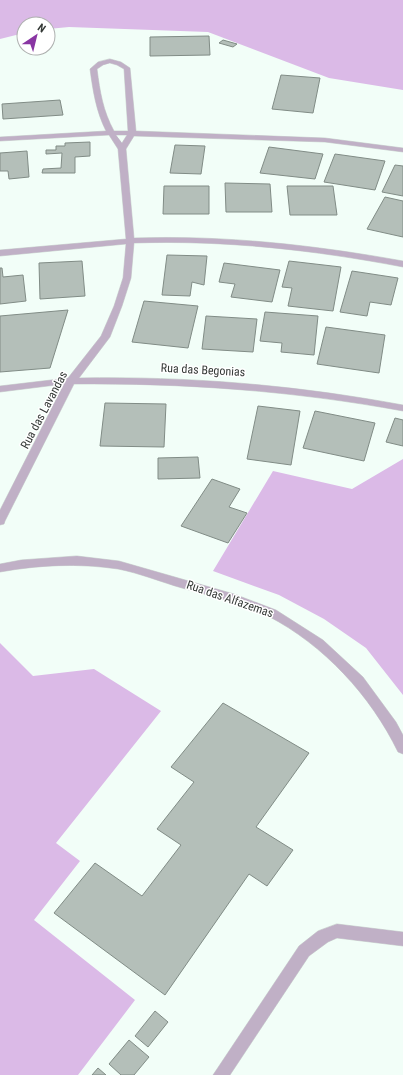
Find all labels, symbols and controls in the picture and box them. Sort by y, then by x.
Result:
north arrow [16,16,56,56]
text: N [35,21,48,36]
street label: Rua das Begonias [160,361,246,379]
street label: Rua das Lavandas [18,369,70,451]
street label: Rua das Alfazemas [185,578,275,620]

